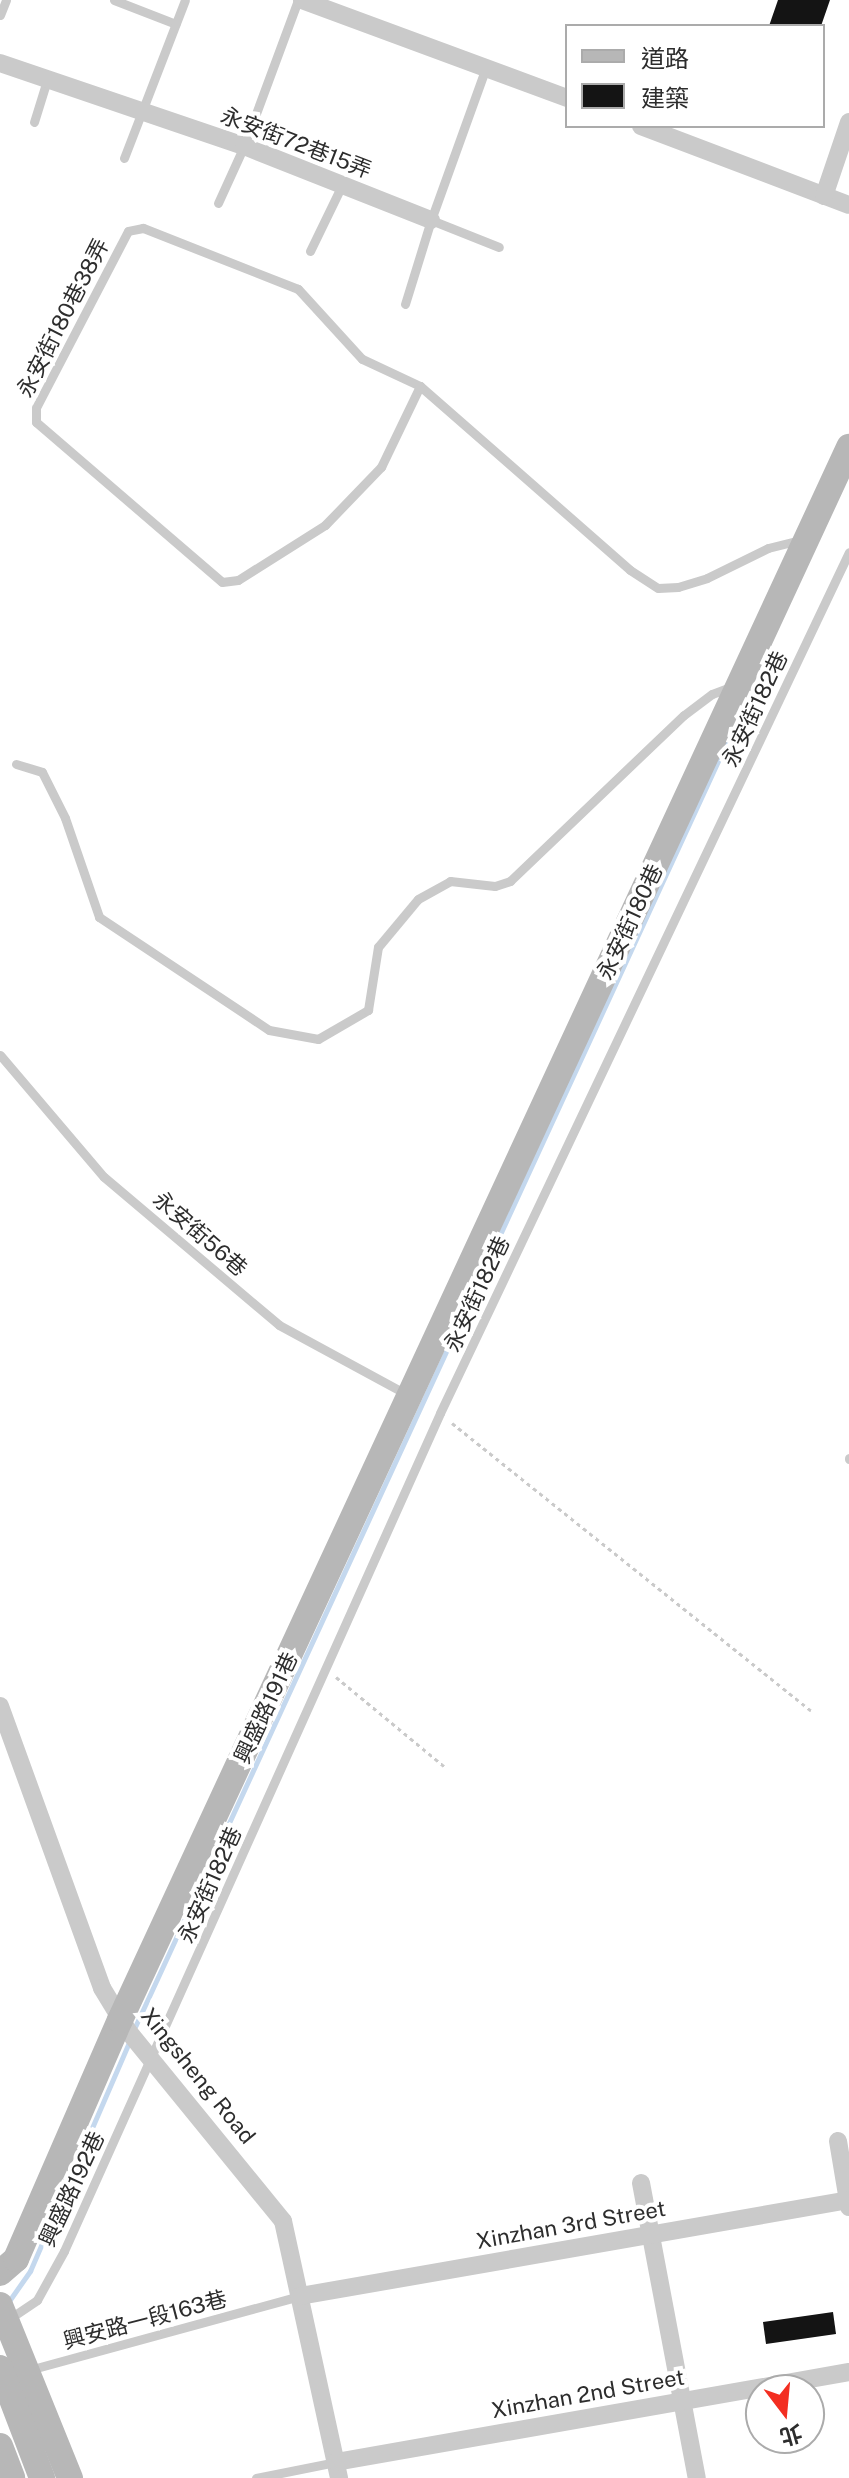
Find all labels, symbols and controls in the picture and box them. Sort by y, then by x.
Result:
legend [565,24,825,128]
text: 道路 [641,44,689,72]
text: 建築 [641,84,689,112]
street label: 永安街72巷15弄 [217,102,375,184]
street label: 永安街180巷38弄 [12,234,114,402]
street label: 永安街182巷 [717,647,793,771]
street label: 永安街180巷 [592,860,668,984]
street label: 永安街56巷 [148,1186,252,1282]
street label: 永安街182巷 [439,1232,515,1356]
street label: 興盛路191巷 [229,1648,303,1768]
street label: 永安街182巷 [173,1823,247,1947]
street label: Xingsheng Road [135,2003,261,2149]
street label: 興盛路192巷 [34,2127,110,2251]
street label: Xinzhan 3rd Street [474,2195,668,2255]
street label: 興安路一段163巷 [60,2285,230,2355]
street label: Xinzhan 2nd Street [490,2364,686,2424]
north arrow [745,2374,825,2454]
text: 北 [777,2420,805,2451]

